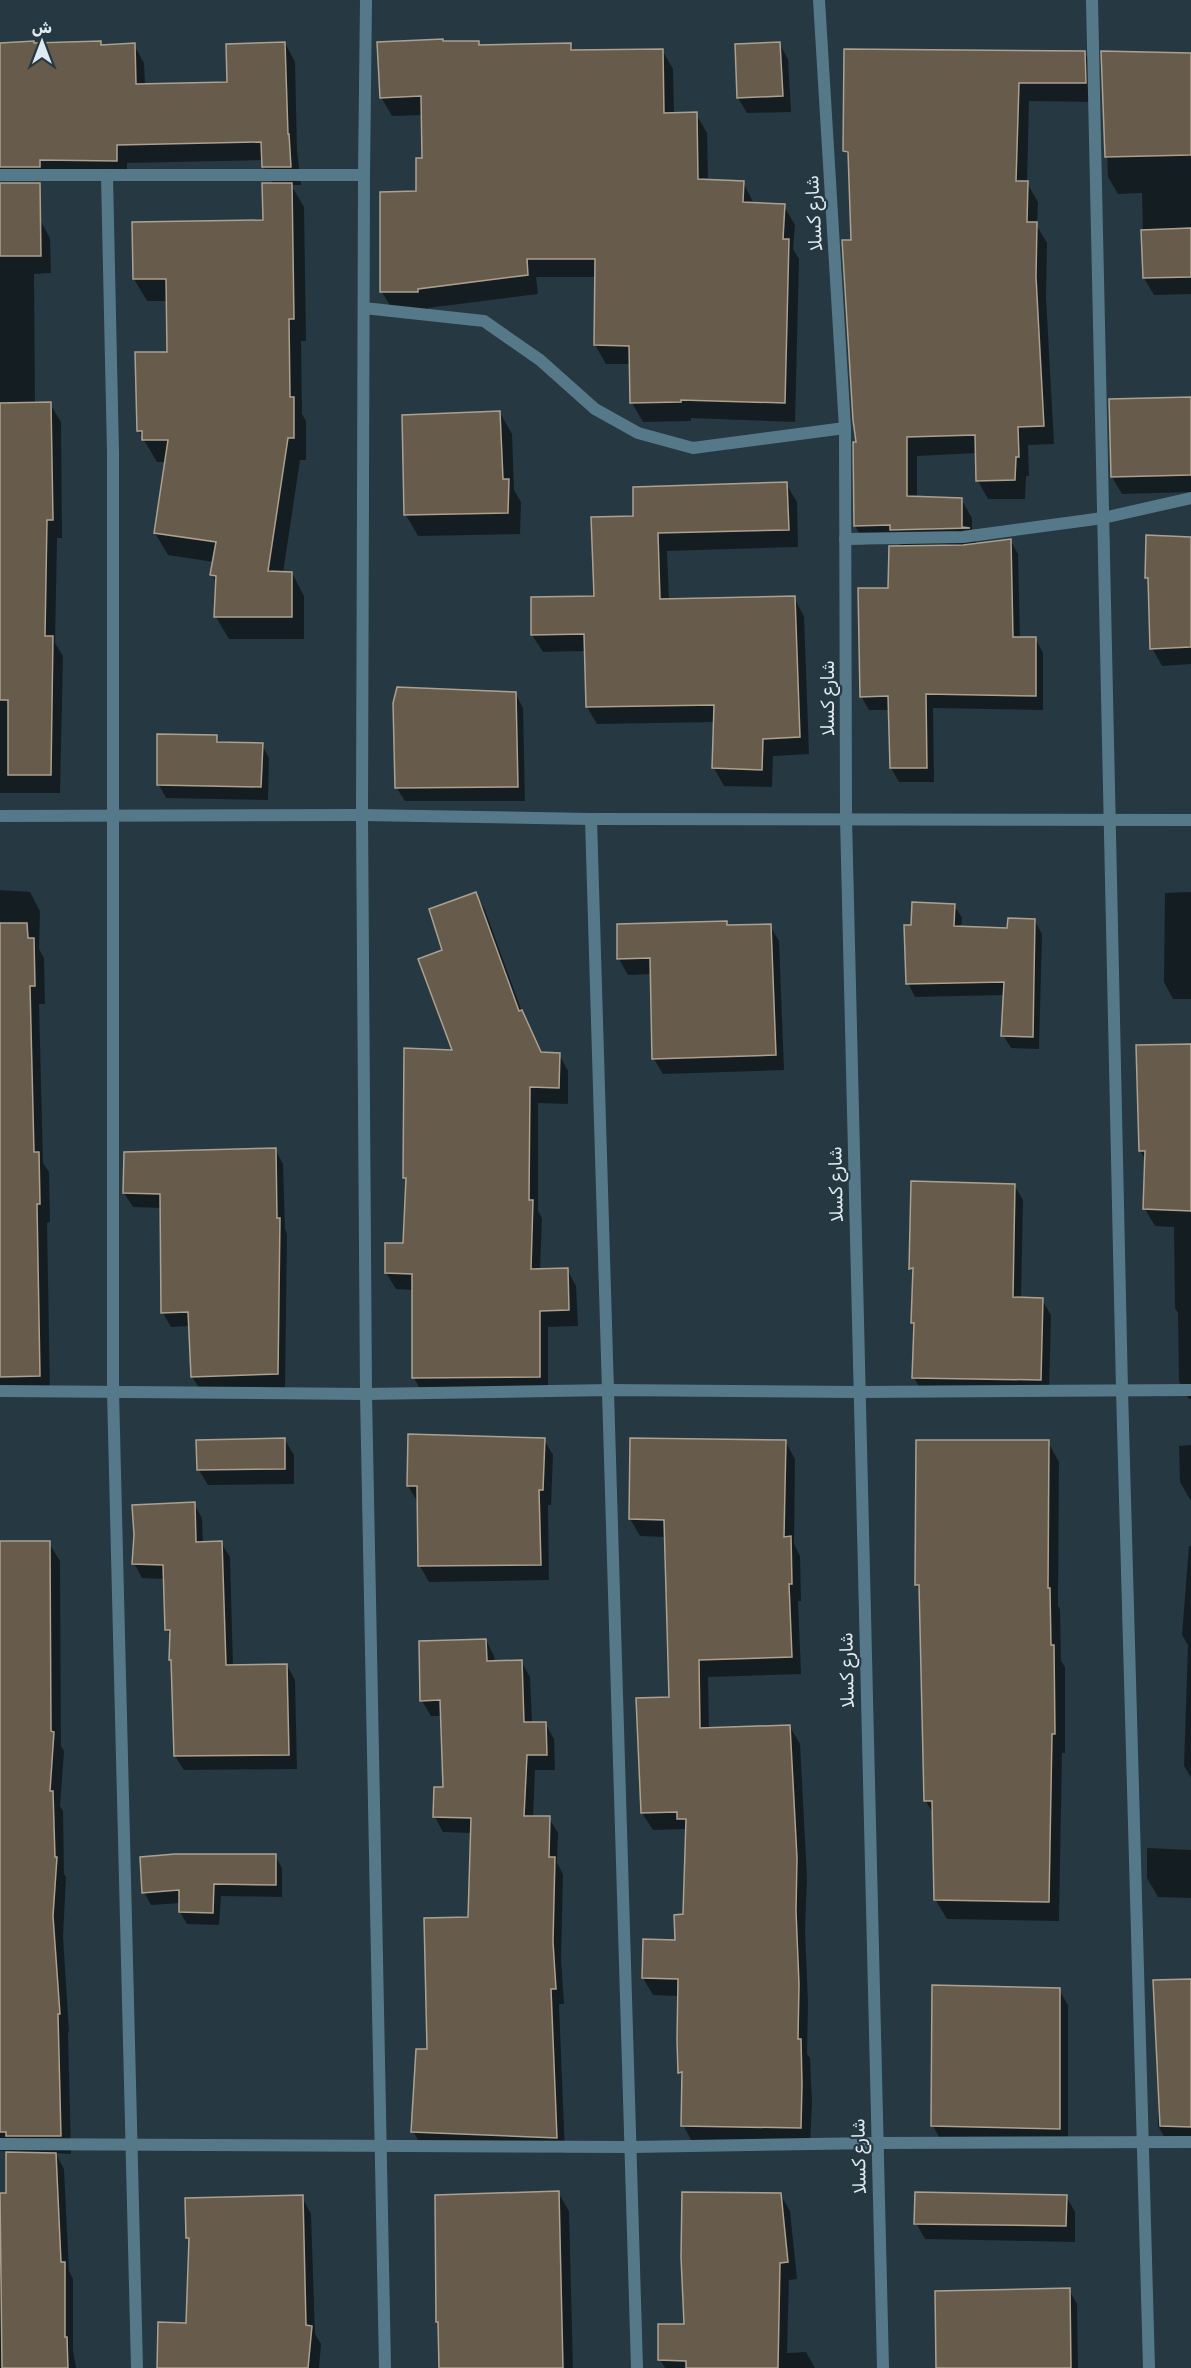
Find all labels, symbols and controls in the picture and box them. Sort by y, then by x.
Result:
north arrow [12,12,72,72]
text: ش [32,18,52,37]
street label: شارع كسلا [801,175,828,251]
street label: شارع كسلا [817,660,840,736]
street label: شارع كسلا [824,1146,849,1222]
street label: شارع كسلا [835,1632,860,1708]
street label: شارع كسلا [847,2118,872,2194]

